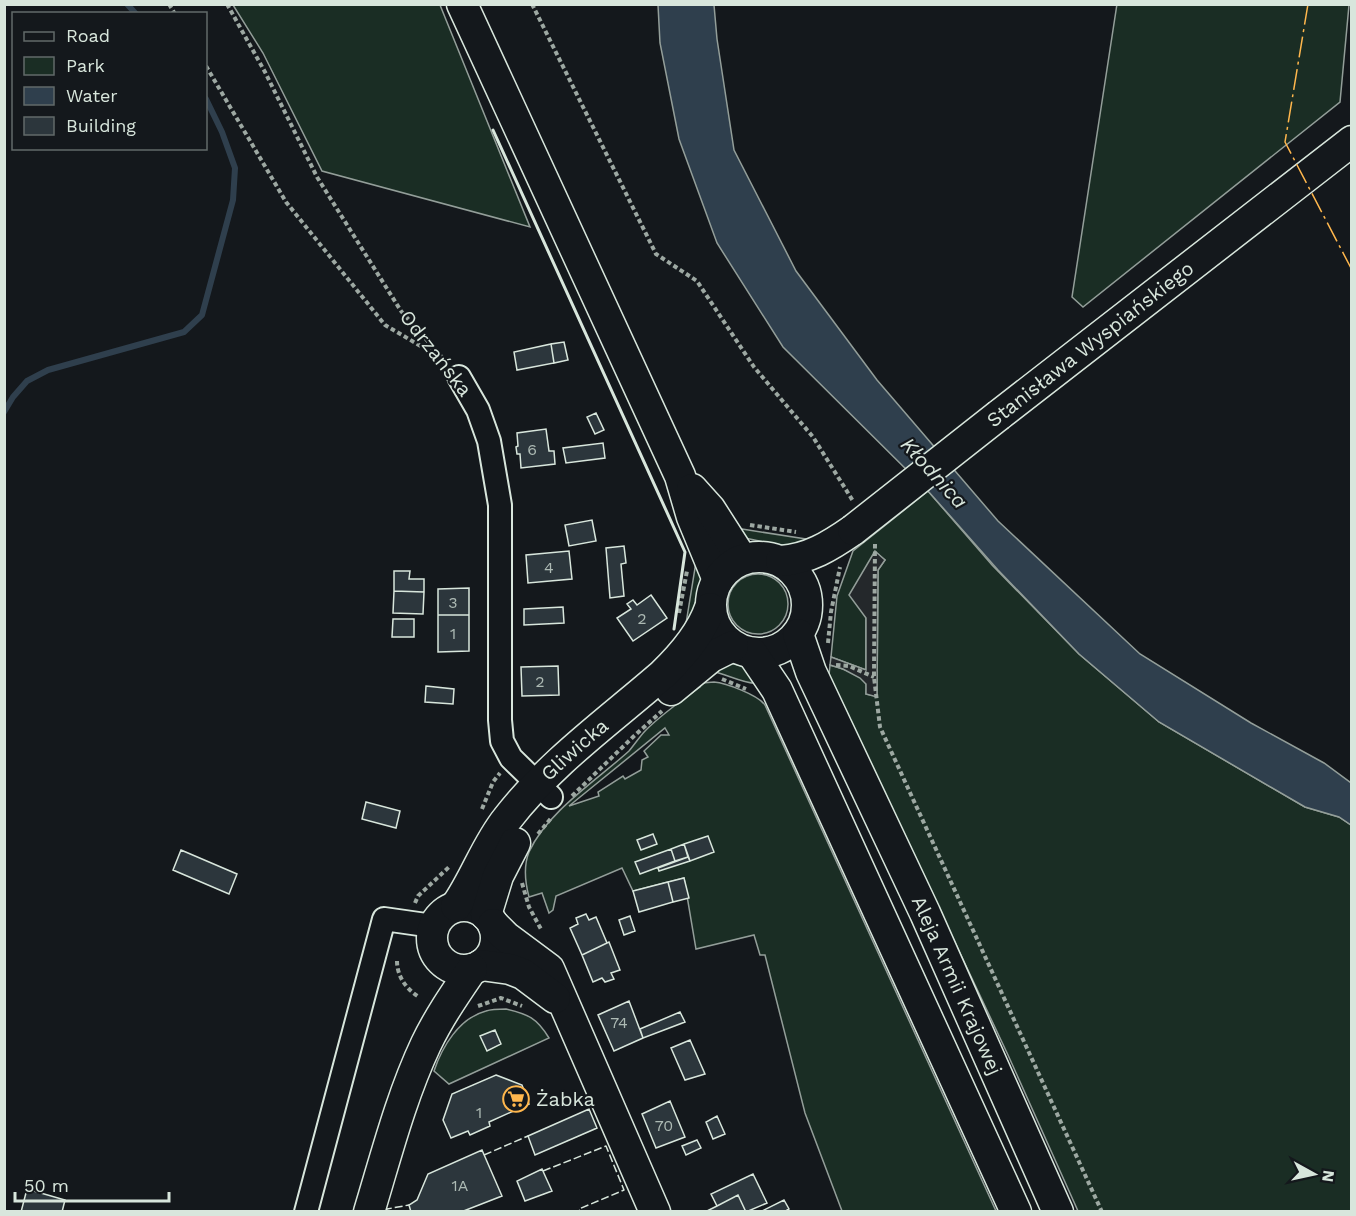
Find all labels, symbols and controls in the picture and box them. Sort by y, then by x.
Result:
legend [12,12,207,150]
text: Road [66,25,110,46]
text: Park [66,55,105,76]
text: Water [66,85,118,106]
text: Building [66,115,136,136]
street label: Stanisława Wyspiańskiego [982,256,1198,432]
street label: Odrzańska [395,305,477,401]
water label: Kłodnica [896,432,973,514]
house number: 6 [527,440,537,459]
house number: 4 [544,558,554,577]
house number: 3 [448,593,458,612]
house number: 2 [637,609,647,628]
house number: 1 [450,624,456,643]
house number: 2 [535,672,545,691]
street label: Gliwicka [536,713,613,786]
street label: Aleja Armii Krajowej [907,892,1008,1079]
house number: 74 [610,1013,628,1032]
supermarket icon: Żabka [501,1084,531,1114]
place label: Żabka [536,1087,595,1111]
house number: 1 [476,1103,482,1122]
house number: 70 [655,1116,673,1135]
north arrow [1284,1144,1344,1204]
scale bar [15,1165,170,1203]
text: N [1318,1169,1339,1183]
text: 50 m [24,1175,69,1196]
house number: 1A [452,1176,469,1195]

